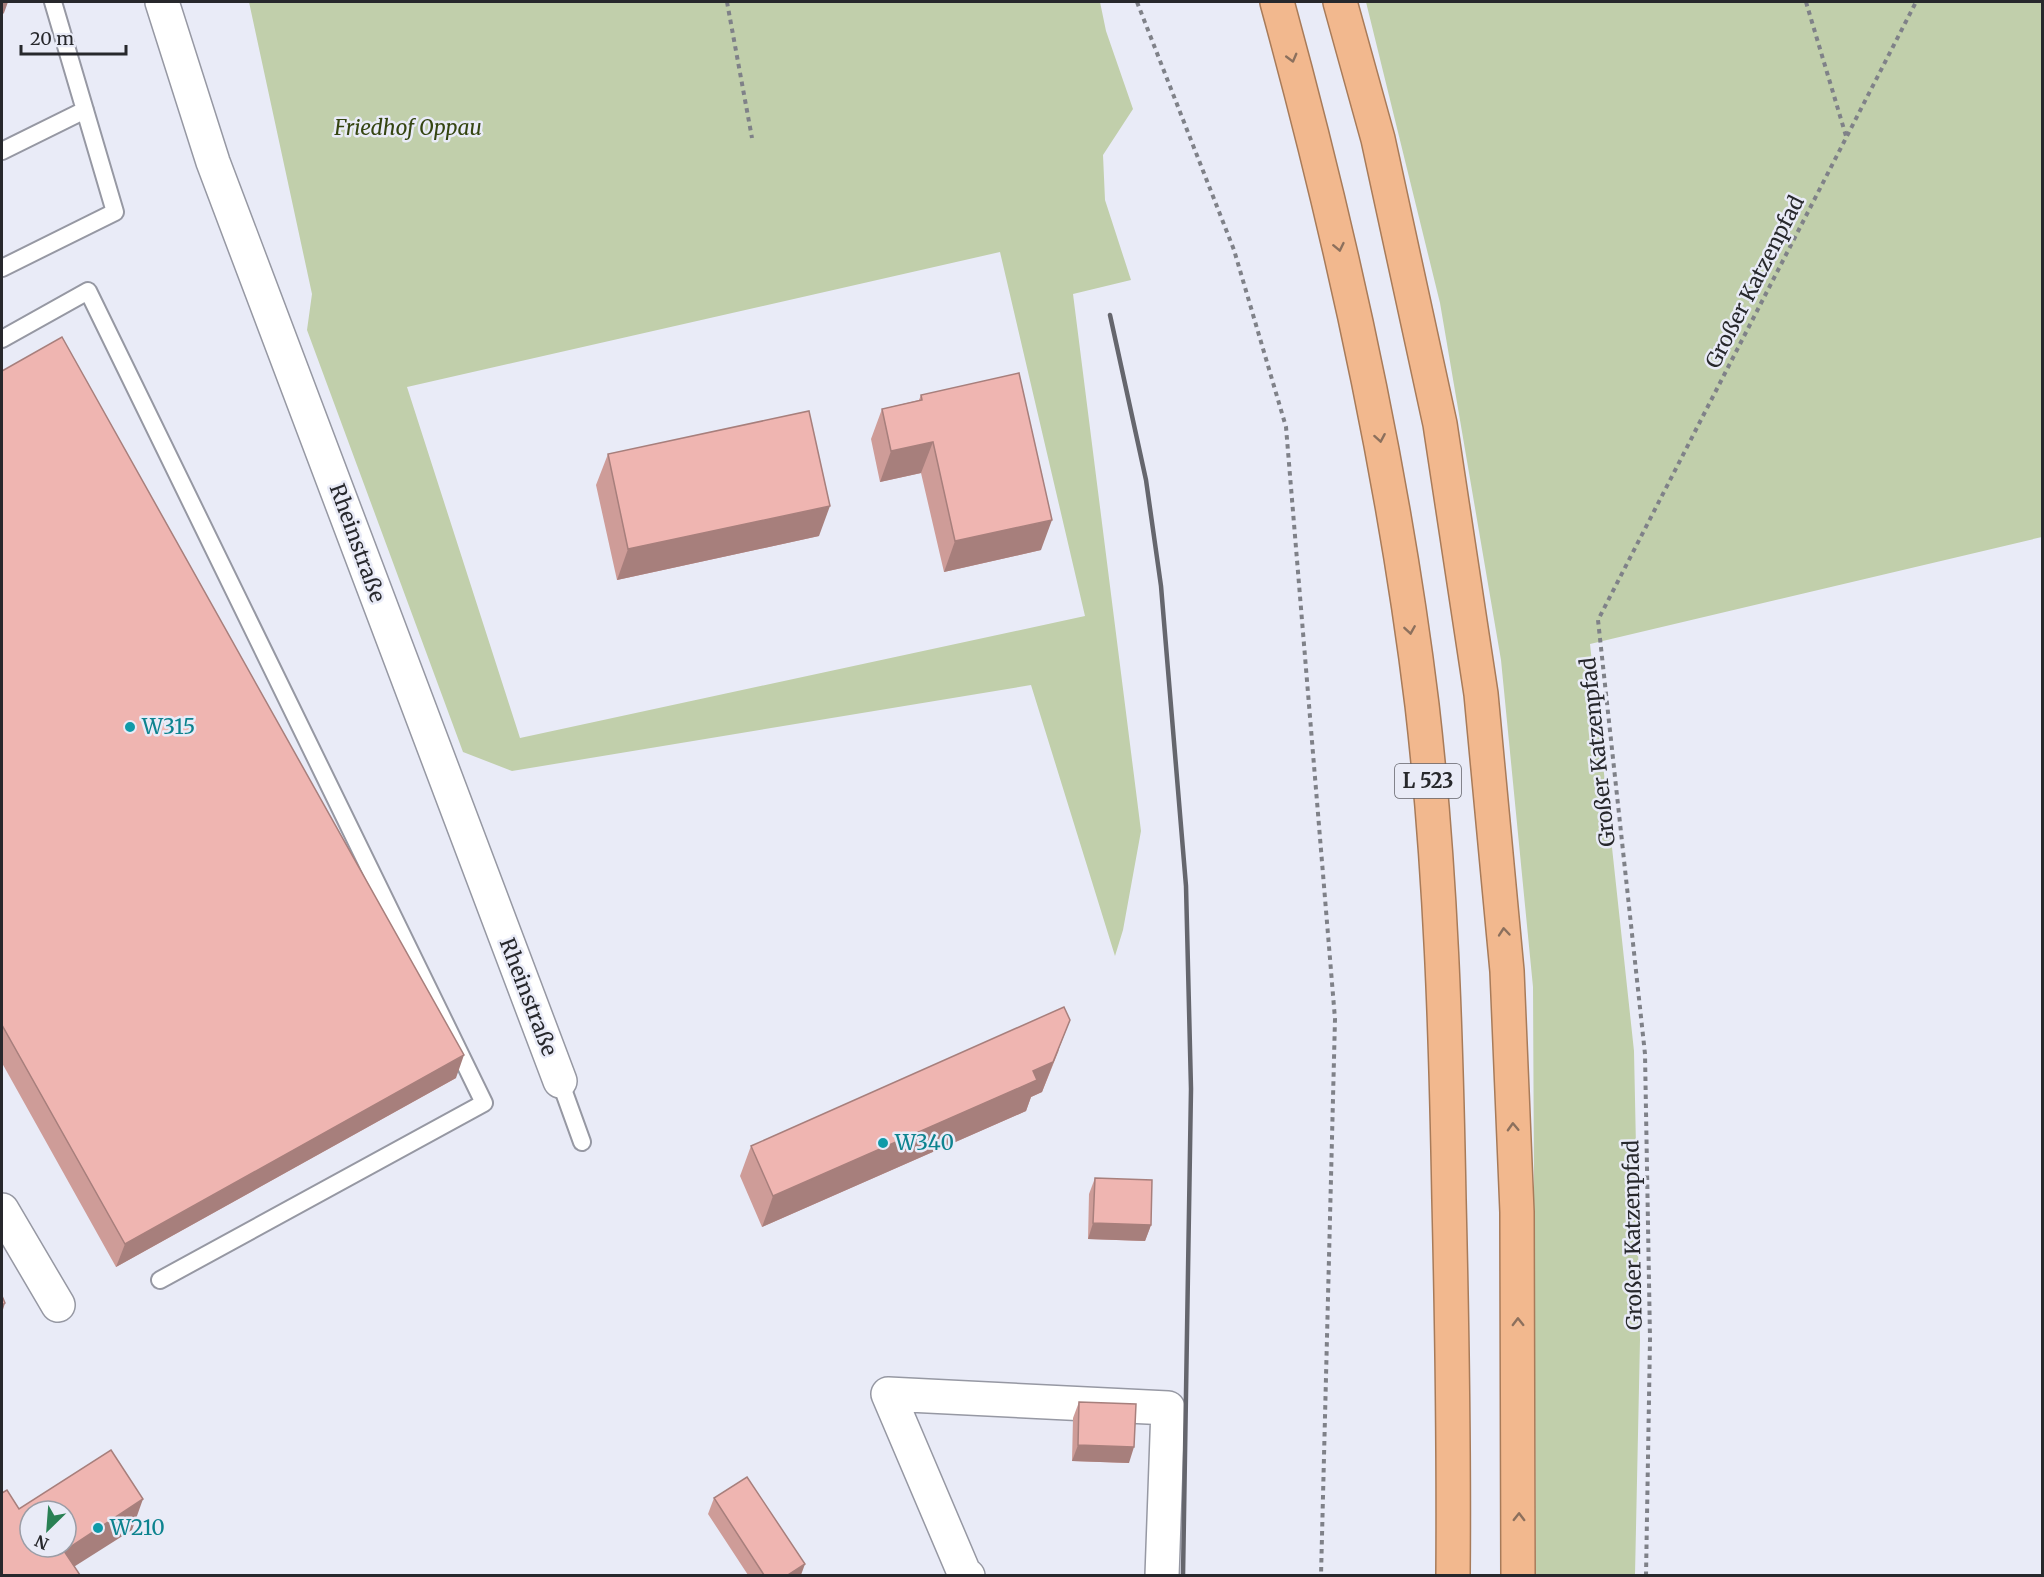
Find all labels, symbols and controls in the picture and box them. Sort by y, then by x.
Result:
scale bar [21,18,126,56]
text: 20 m [30,27,74,50]
one-way arrow [1285,53,1298,63]
park label: Friedhof Oppau [333,114,482,141]
street label: Großer Katzenpfad [1699,191,1810,373]
one-way arrow [1332,242,1345,252]
one-way arrow [1374,433,1386,442]
street label: Rheinstraße [324,480,391,606]
one-way arrow [1404,626,1416,635]
street label: Großer Katzenpfad [1574,656,1621,848]
place label: W315 [141,713,195,740]
marker: W315 [123,720,137,734]
road number: L 523 [1395,764,1461,798]
one-way arrow [1498,928,1511,937]
street label: Rheinstraße [494,934,563,1060]
one-way arrow [1507,1123,1520,1132]
place label: W340 [894,1129,954,1156]
marker: W340 [876,1136,890,1150]
street label: Großer Katzenpfad [1617,1139,1648,1330]
one-way arrow [1512,1318,1524,1327]
north arrow [18,1499,78,1559]
one-way arrow [1513,1513,1525,1522]
place label: W210 [109,1514,165,1541]
marker: W210 [91,1521,105,1535]
text: N [31,1531,52,1554]

